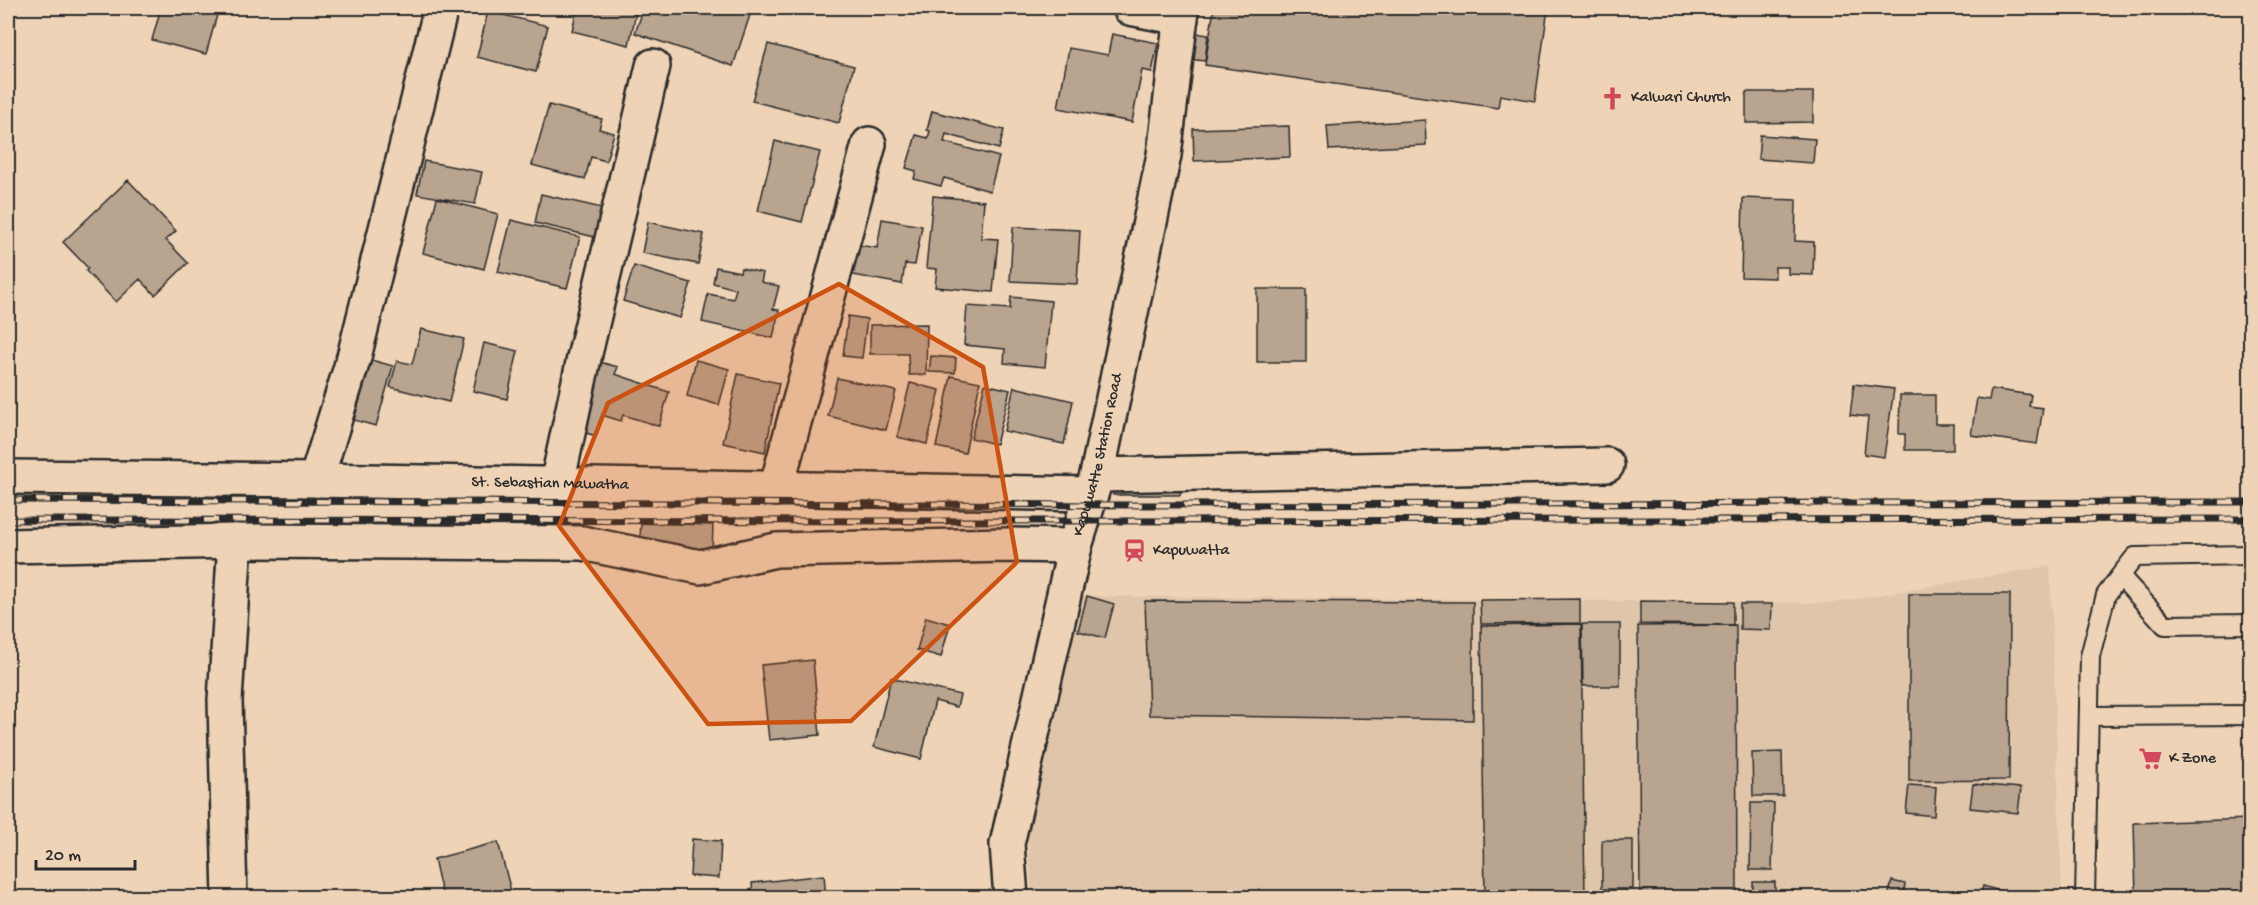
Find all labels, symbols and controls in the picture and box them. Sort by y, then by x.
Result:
church icon: Kalwari Church [1600,85,1626,111]
place label: Kalwari Church [1631,89,1731,108]
street label: Kapuwatte Station Road [1069,370,1128,539]
street label: St. Sebastian Mawatha [471,473,630,495]
station icon: Kapuwatta [1122,538,1148,564]
place label: Kapuwatta [1153,542,1230,561]
supermarket icon: K Zone [2138,746,2164,772]
place label: K Zone [2169,750,2217,769]
scale bar [36,833,135,871]
text: 20 m [45,846,81,867]

